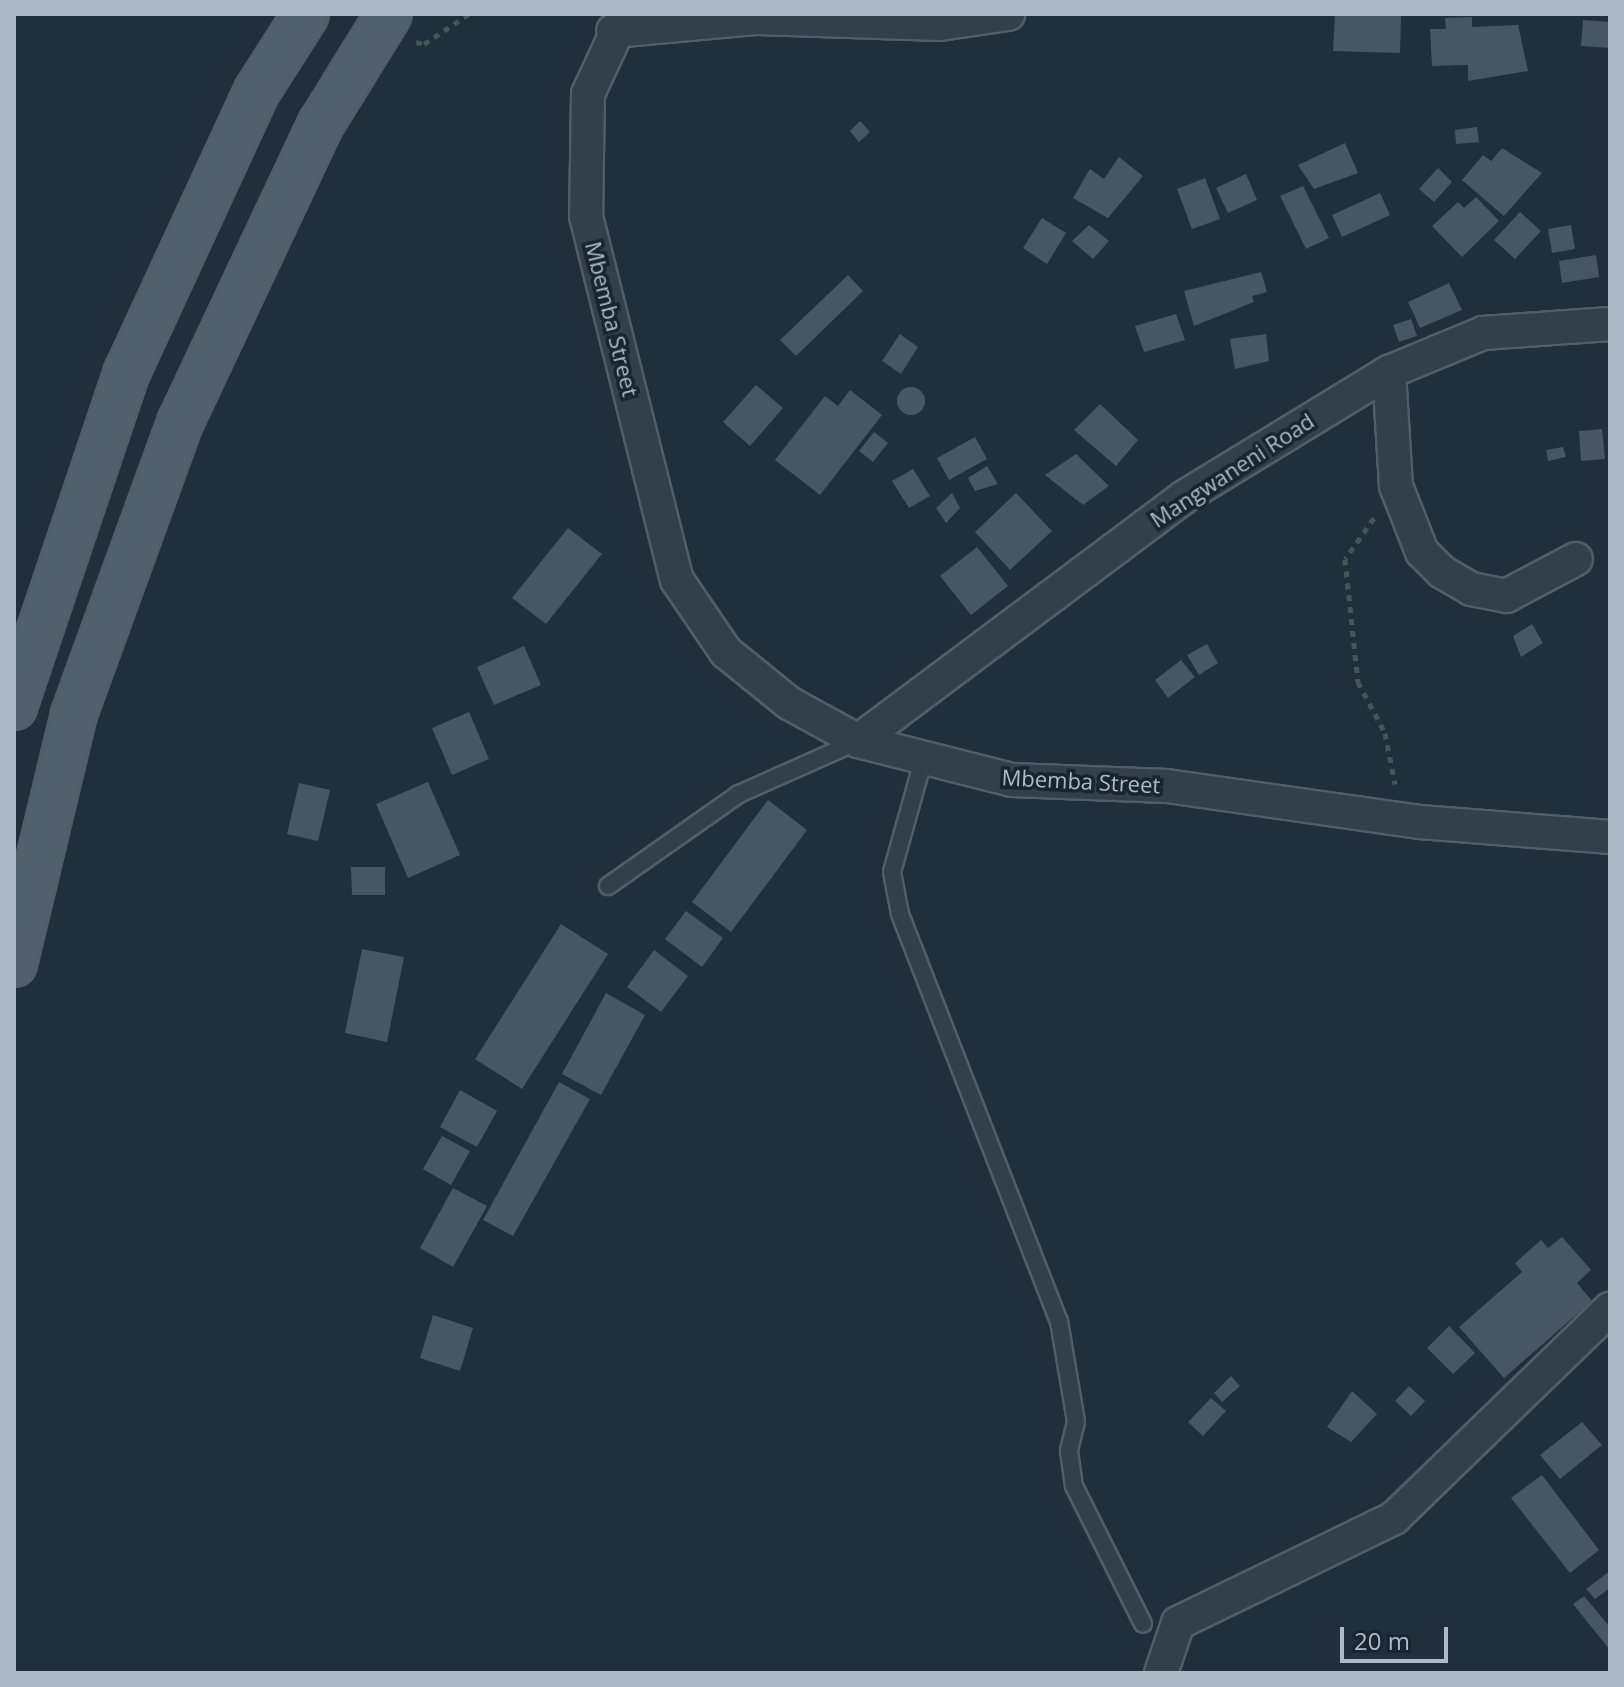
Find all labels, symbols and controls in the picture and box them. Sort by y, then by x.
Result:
street label: Mbemba Street [580,239,644,399]
street label: Mangwaneni Road [1145,407,1319,533]
street label: Mbemba Street [1001,764,1161,798]
scale bar [1344,1611,1452,1661]
text: 20 m [1354,1624,1410,1657]

